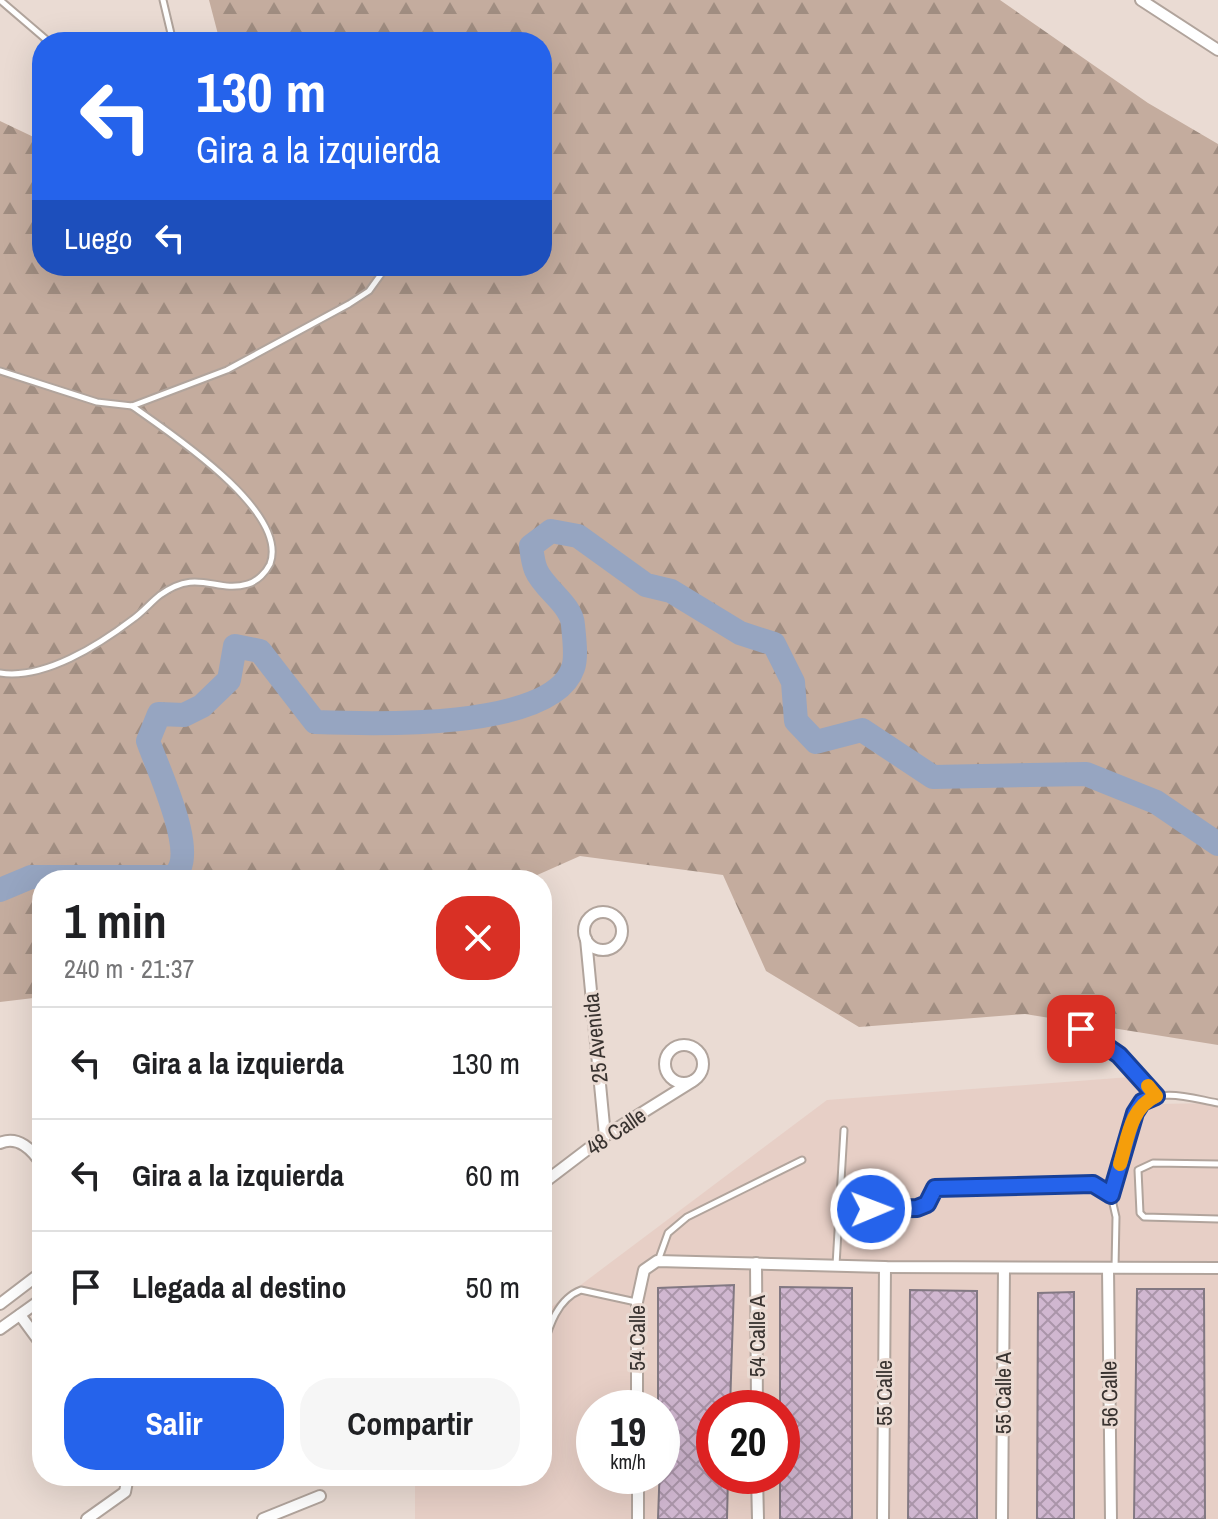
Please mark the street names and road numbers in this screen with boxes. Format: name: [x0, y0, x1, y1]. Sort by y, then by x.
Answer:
street label: 25 Avenida: [575, 992, 615, 1084]
street label: 48 Calle: [580, 1100, 652, 1162]
street label: 54 Calle A: [742, 1294, 772, 1377]
street label: 54 Calle: [622, 1305, 652, 1371]
street label: 55 Calle A: [988, 1351, 1018, 1434]
street label: 55 Calle: [869, 1360, 899, 1426]
street label: 56 Calle: [1093, 1361, 1125, 1427]

